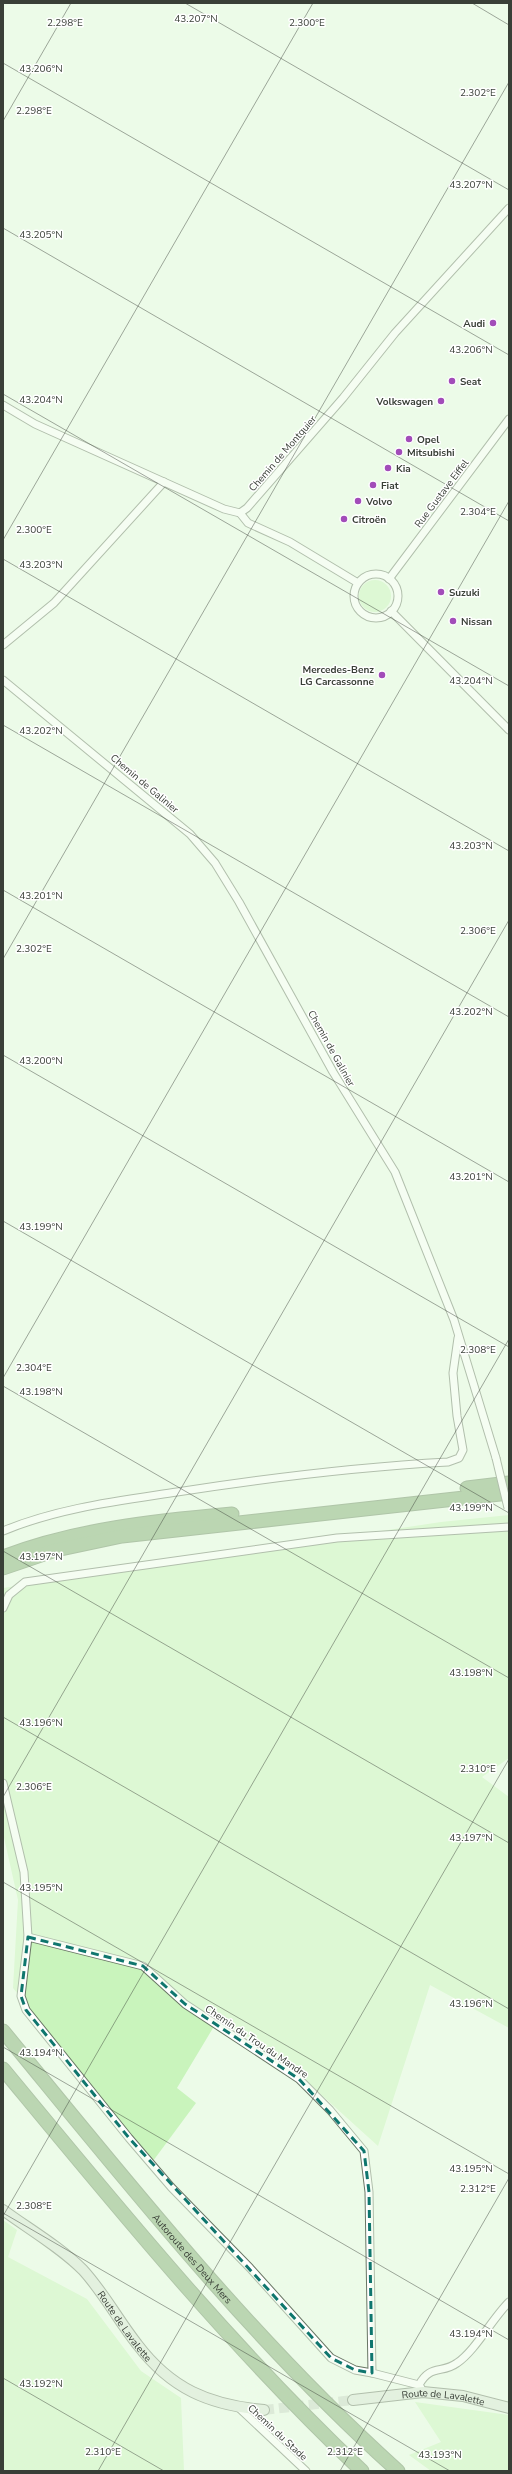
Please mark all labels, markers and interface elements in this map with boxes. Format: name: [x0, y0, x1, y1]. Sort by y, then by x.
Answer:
text: 43.207°N: [174, 12, 218, 26]
text: 2.298°E: [47, 16, 83, 30]
text: 2.300°E: [289, 16, 325, 30]
text: 43.206°N: [19, 62, 63, 76]
text: 2.302°E: [460, 86, 496, 100]
text: 2.298°E: [16, 104, 52, 118]
text: 43.207°N: [449, 178, 493, 192]
text: 43.205°N: [19, 228, 63, 242]
place label: Audi: [463, 317, 485, 331]
marker: Audi: [488, 318, 498, 328]
text: 43.206°N: [449, 343, 493, 357]
place label: Seat: [460, 375, 481, 389]
marker: Seat: [447, 376, 457, 386]
text: 43.204°N: [19, 393, 63, 407]
place label: Volkswagen: [375, 395, 433, 409]
marker: Volkswagen: [436, 396, 446, 406]
street label: Chemin de Montquier: [246, 412, 320, 495]
place label: Opel: [417, 433, 440, 447]
marker: Opel: [404, 434, 414, 444]
place label: Mitsubishi: [407, 446, 455, 460]
marker: Mitsubishi: [394, 447, 404, 457]
street label: Rue Gustave Eiffel: [411, 456, 472, 531]
place label: Kia: [396, 462, 411, 476]
marker: Kia: [383, 463, 393, 473]
place label: Fiat: [381, 479, 399, 493]
marker: Fiat: [368, 480, 378, 490]
place label: Volvo: [365, 495, 392, 509]
marker: Volvo: [353, 496, 363, 506]
text: 2.304°E: [460, 505, 496, 519]
place label: Citroën: [352, 513, 386, 527]
marker: Citroën: [339, 514, 349, 524]
text: 2.300°E: [16, 523, 52, 537]
text: 43.203°N: [19, 558, 63, 572]
place label: Suzuki: [449, 586, 480, 600]
marker: Suzuki: [436, 587, 446, 597]
place label: Nissan: [461, 615, 492, 629]
marker: Nissan: [448, 616, 458, 626]
place label: Mercedes-Benz LG Carcassonne: [300, 663, 375, 689]
marker: Mercedes-Benz LG Carcassonne: [377, 670, 387, 680]
text: 43.204°N: [449, 674, 493, 688]
text: 43.202°N: [19, 724, 63, 738]
street label: Chemin de Galinier: [107, 751, 182, 817]
text: 43.203°N: [449, 839, 493, 853]
text: 43.201°N: [19, 889, 63, 903]
text: 2.306°E: [460, 924, 496, 938]
text: 2.302°E: [16, 942, 52, 956]
text: 43.202°N: [449, 1005, 493, 1019]
street label: Chemin de Galinier: [304, 1008, 358, 1090]
text: 43.200°N: [19, 1054, 63, 1068]
text: 43.201°N: [449, 1170, 493, 1184]
text: 43.199°N: [19, 1220, 63, 1234]
text: 2.308°E: [460, 1343, 496, 1357]
text: 2.304°E: [16, 1361, 52, 1375]
text: 43.198°N: [19, 1385, 63, 1399]
text: 43.199°N: [449, 1501, 493, 1515]
text: 43.197°N: [19, 1550, 63, 1564]
text: 43.198°N: [449, 1666, 493, 1680]
text: 43.196°N: [19, 1716, 63, 1730]
text: 2.310°E: [460, 1762, 496, 1776]
text: 2.306°E: [16, 1780, 52, 1794]
text: 43.197°N: [449, 1831, 493, 1845]
text: 43.195°N: [19, 1881, 63, 1895]
text: 43.196°N: [449, 1997, 493, 2011]
street label: Chemin du Trou du Mandre: [202, 2002, 311, 2082]
text: 43.194°N: [19, 2046, 63, 2060]
text: 43.195°N: [449, 2162, 493, 2176]
text: 2.312°E: [460, 2182, 496, 2196]
text: 2.308°E: [16, 2199, 52, 2213]
street label: Autoroute des Deux Mers: [149, 2211, 235, 2307]
street label: Route de Lavalette: [94, 2288, 155, 2365]
text: 43.194°N: [449, 2327, 493, 2341]
text: 43.192°N: [19, 2377, 63, 2391]
street label: Route de Lavalette: [401, 2386, 486, 2409]
street label: Chemin du Stade: [244, 2401, 310, 2464]
text: 2.310°E: [85, 2445, 121, 2459]
text: 2.312°E: [327, 2445, 363, 2459]
text: 43.193°N: [418, 2448, 462, 2462]

